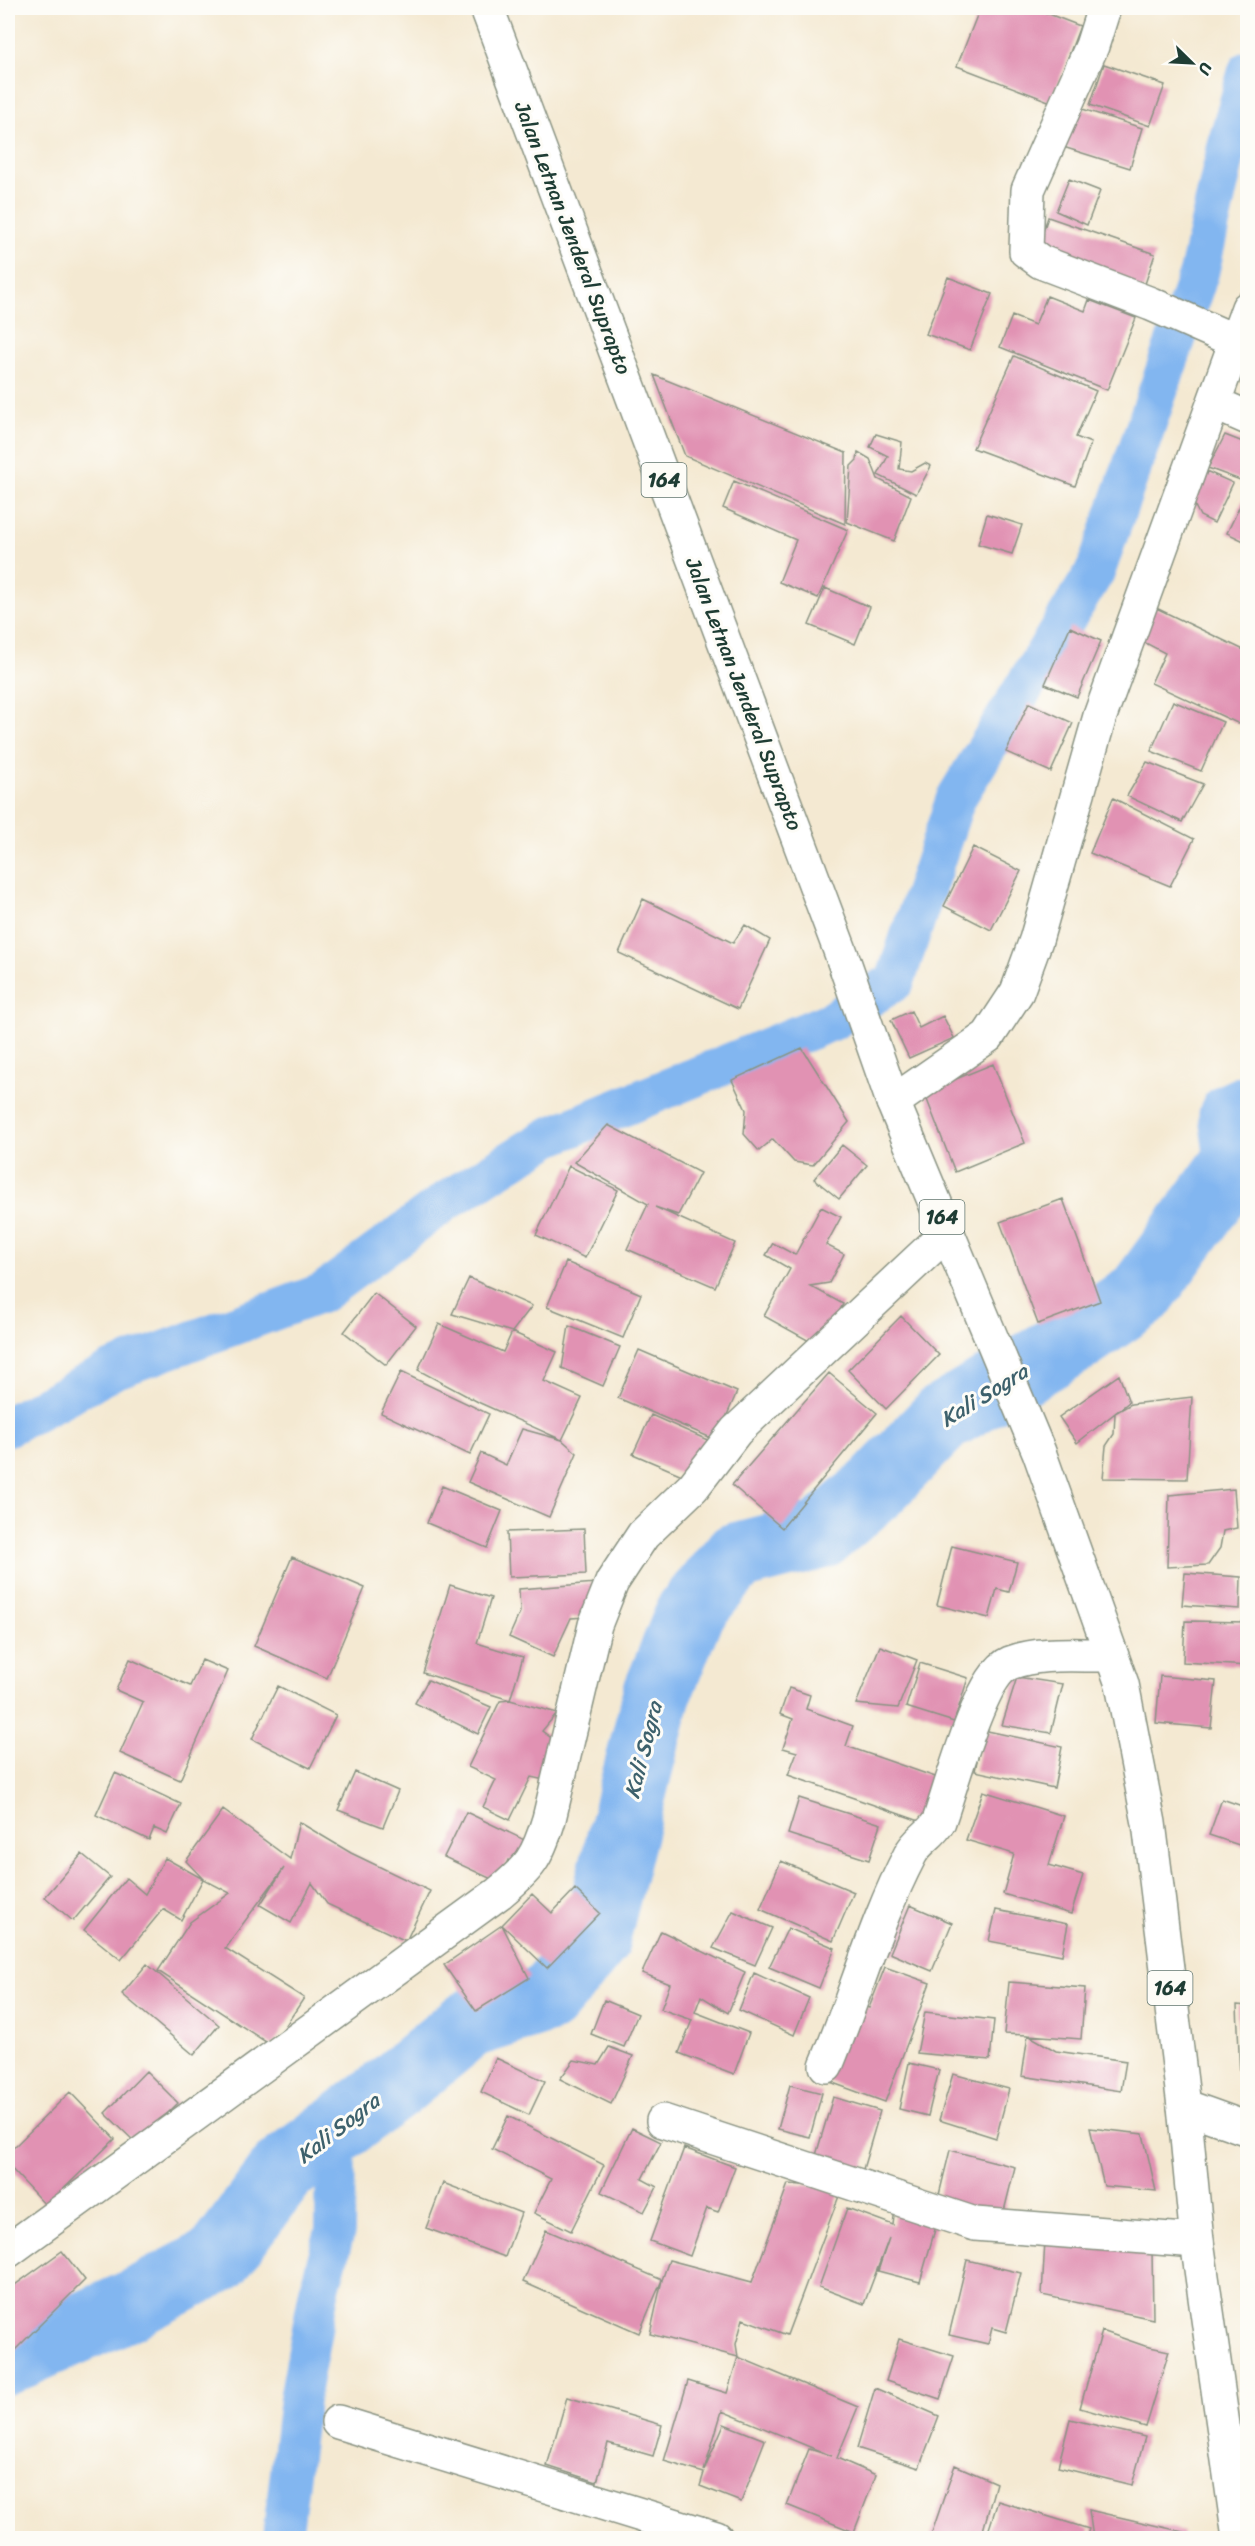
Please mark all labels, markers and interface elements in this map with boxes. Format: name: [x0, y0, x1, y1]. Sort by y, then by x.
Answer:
north arrow: [1162, 33, 1222, 93]
text: U: [1189, 58, 1221, 81]
street label: Jalan Letnan Jenderal Suprapto: [503, 95, 643, 381]
road number: 164: [642, 463, 686, 497]
street label: Jalan Letnan Jenderal Suprapto: [674, 551, 814, 837]
road number: 164: [920, 1200, 964, 1234]
water label: Kali Sogra: [932, 1351, 1038, 1438]
water label: Kali Sogra: [612, 1696, 674, 1802]
road number: 164: [1148, 1971, 1192, 2005]
water label: Kali Sogra: [287, 2081, 390, 2174]

